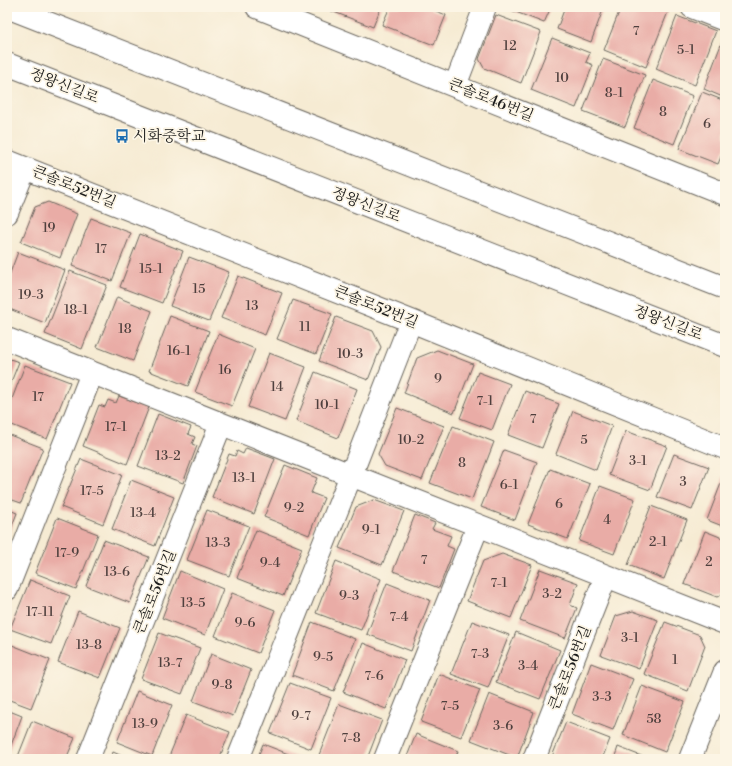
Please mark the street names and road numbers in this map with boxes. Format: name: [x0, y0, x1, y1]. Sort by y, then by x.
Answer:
street label: 정왕신길로: [27, 64, 102, 108]
street label: 큰솔로46번길: [446, 74, 536, 126]
street label: 큰솔로52번길: [29, 161, 119, 213]
street label: 정왕신길로: [329, 183, 404, 227]
street label: 큰솔로52번길: [331, 281, 421, 333]
street label: 정왕신길로: [631, 301, 706, 345]
street label: 큰솔로56번길: [129, 547, 181, 637]
street label: 큰솔로56번길: [544, 623, 596, 713]

